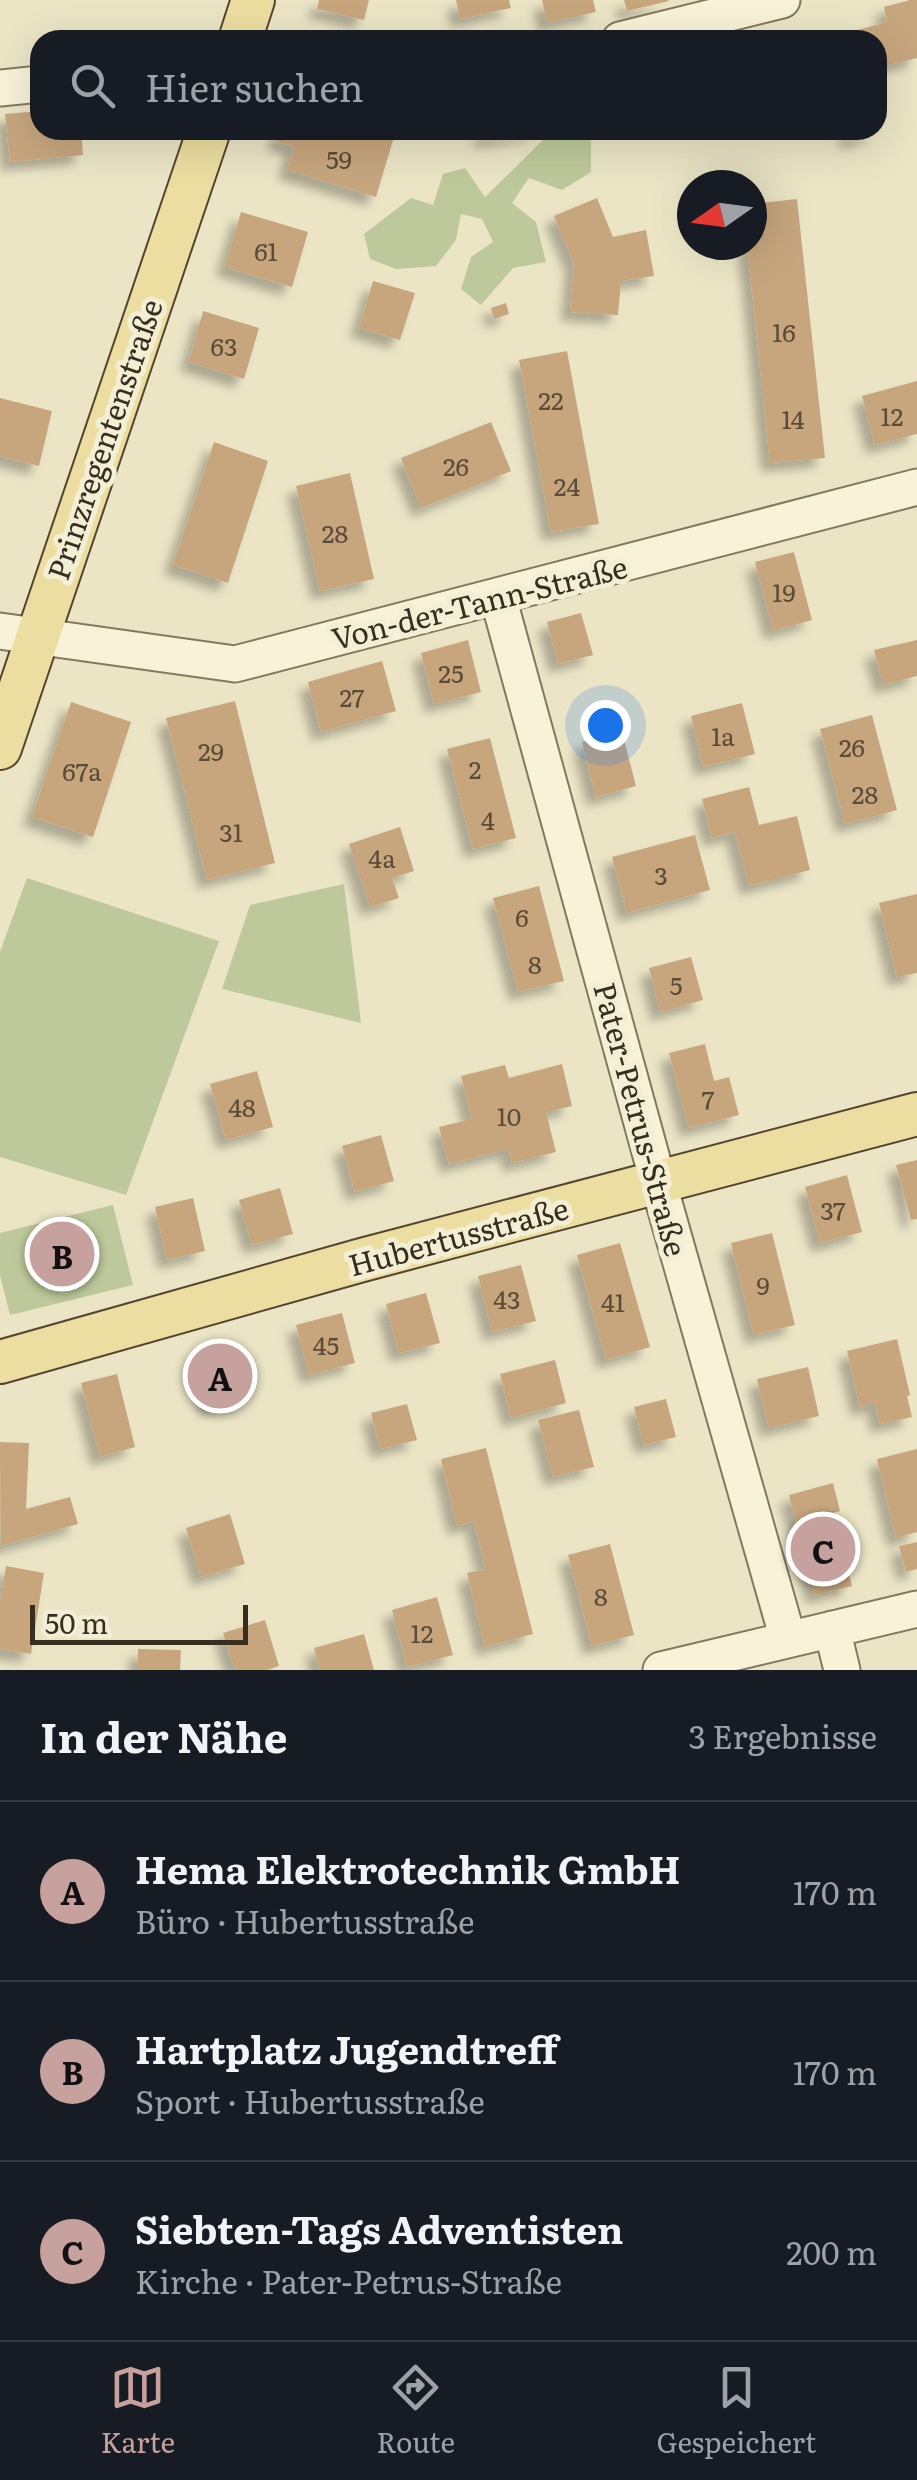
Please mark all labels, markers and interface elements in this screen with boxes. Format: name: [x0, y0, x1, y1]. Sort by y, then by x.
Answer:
search box: [30, 30, 887, 140]
text: Hier suchen: [145, 57, 364, 114]
icon: search: [65, 58, 120, 113]
house number: 59: [326, 140, 352, 177]
north arrow: [677, 170, 767, 260]
house number: 61: [254, 232, 278, 269]
street label: Prinzregentenstraße: [34, 293, 172, 585]
house number: 16: [772, 313, 796, 350]
house number: 63: [211, 327, 237, 364]
house number: 22: [538, 381, 564, 418]
house number: 12: [881, 397, 903, 434]
house number: 14: [782, 400, 805, 437]
house number: 26: [443, 447, 469, 484]
house number: 24: [554, 467, 580, 504]
house number: 28: [322, 514, 348, 551]
street label: Von-der-Tann-Straße: [326, 543, 632, 659]
house number: 19: [772, 573, 796, 610]
house number: 25: [438, 654, 464, 691]
house number: 27: [339, 678, 365, 715]
your location: [580, 700, 631, 751]
house number: 1a: [711, 717, 735, 754]
house number: 26: [839, 728, 865, 765]
house number: 29: [198, 732, 224, 769]
house number: 2: [469, 750, 481, 787]
house number: 67a: [62, 752, 102, 789]
house number: 28: [852, 775, 878, 812]
house number: 4: [481, 801, 495, 838]
house number: 31: [219, 813, 243, 850]
house number: 4a: [368, 839, 396, 876]
house number: 3: [654, 856, 668, 893]
house number: 6: [515, 898, 529, 935]
house number: 8: [528, 945, 542, 982]
house number: 5: [670, 966, 682, 1003]
street label: Pater-Petrus-Straße: [584, 977, 700, 1261]
house number: 7: [702, 1080, 715, 1117]
house number: 48: [228, 1088, 256, 1125]
house number: 10: [497, 1097, 521, 1134]
street label: Hubertusstraße: [343, 1184, 573, 1286]
house number: 37: [820, 1191, 846, 1228]
pin: B: [30, 1216, 94, 1292]
house number: 9: [756, 1266, 770, 1303]
house number: 43: [493, 1280, 521, 1317]
house number: 41: [601, 1283, 625, 1320]
house number: 45: [313, 1326, 339, 1363]
pin: A: [188, 1338, 252, 1414]
pin: C: [790, 1512, 856, 1586]
house number: 8: [594, 1577, 608, 1614]
scale bar: [30, 1600, 248, 1644]
text: 50 m: [45, 1601, 108, 1643]
house number: 12: [411, 1614, 433, 1651]
text: In der Nähe: [40, 1704, 288, 1766]
text: 3 Ergebnisse: [688, 1711, 877, 1759]
text: Hema Elektrotechnik GmbH: [135, 1839, 681, 1896]
text: A: [60, 1867, 85, 1915]
text: 170 m: [793, 1867, 877, 1915]
text: Büro · Hubertusstraße: [135, 1896, 475, 1944]
text: Hartplatz Jugendtreff: [135, 2019, 558, 2076]
text: B: [61, 2047, 84, 2095]
text: 170 m: [793, 2047, 877, 2095]
text: Sport · Hubertusstraße: [135, 2076, 485, 2124]
text: Siebten-Tags Adventisten: [135, 2199, 623, 2256]
text: C: [61, 2227, 84, 2275]
text: 200 m: [786, 2227, 877, 2275]
text: Kirche · Pater-Petrus-Straße: [135, 2256, 562, 2304]
tab: Karte: [101, 2360, 175, 2462]
tab: Route: [377, 2360, 455, 2462]
tab: Gespeichert: [656, 2360, 816, 2462]

